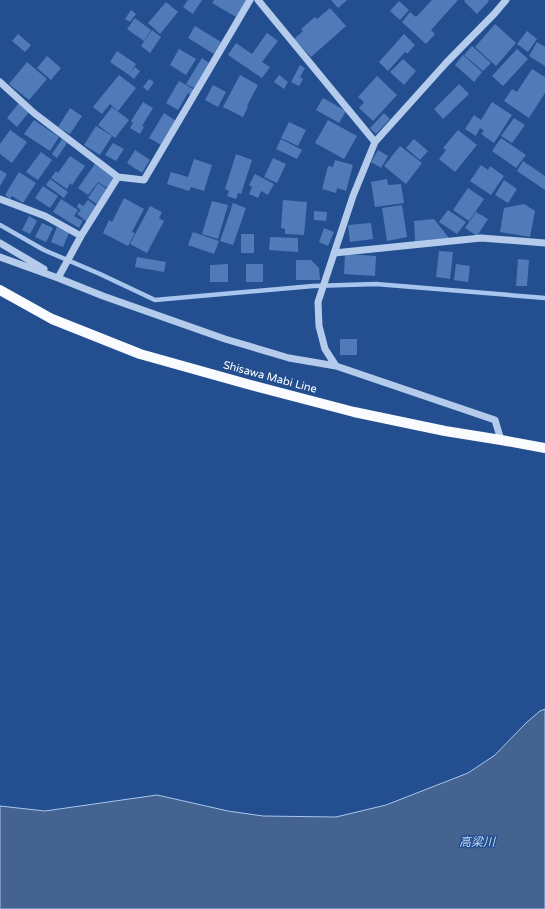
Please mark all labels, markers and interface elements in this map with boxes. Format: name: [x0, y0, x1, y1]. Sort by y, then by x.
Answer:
street label: Shisawa Mabi Line: [222, 358, 318, 396]
water label: 高梁川: [459, 835, 497, 849]

